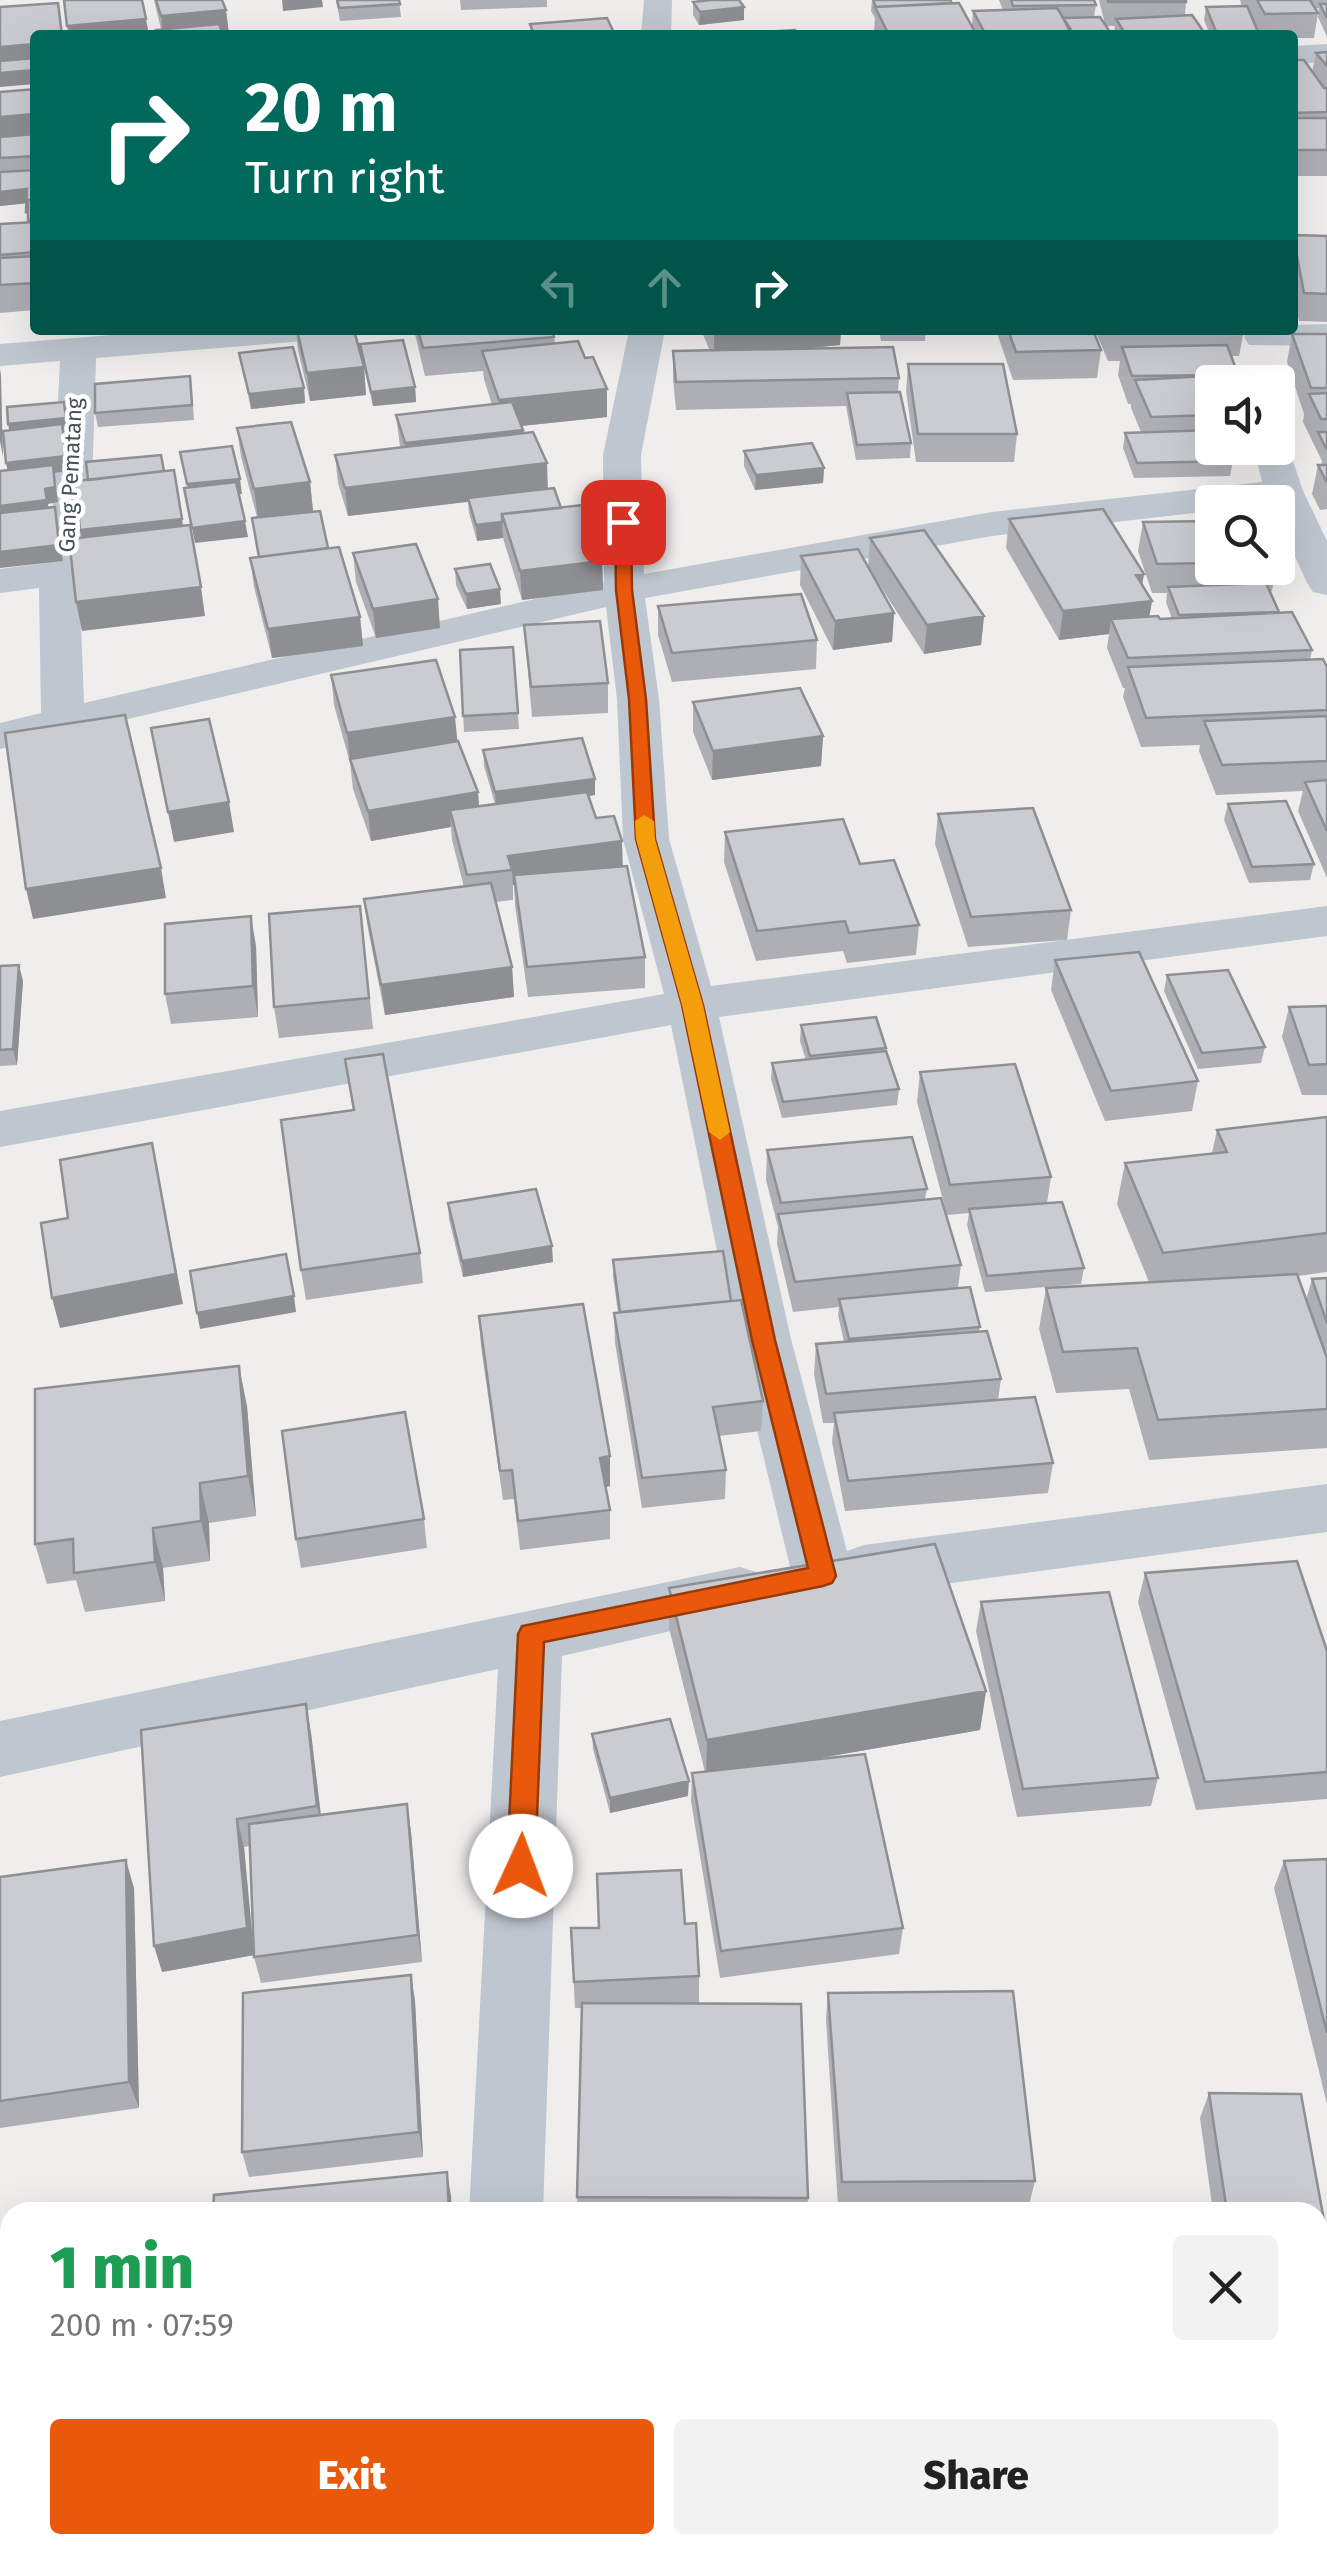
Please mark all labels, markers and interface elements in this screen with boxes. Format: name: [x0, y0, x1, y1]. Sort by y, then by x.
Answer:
text: 20 m: [245, 66, 398, 150]
icon: right: [80, 70, 210, 200]
text: Turn right: [245, 151, 444, 205]
icon: left: [532, 260, 587, 315]
icon: ahead: [637, 260, 692, 315]
icon: right: [742, 260, 797, 315]
map controls: [1195, 365, 1295, 585]
button: sound: [1195, 365, 1295, 465]
street label: Gang Pematang: [53, 396, 88, 553]
pin: [581, 480, 666, 565]
button: search: [1195, 485, 1295, 585]
icon: arrive: [596, 495, 651, 550]
position arrow: [469, 1814, 573, 1918]
text: 1 min: [50, 2232, 194, 2304]
button: close: [1173, 2235, 1278, 2340]
text: 200 m · 07:59: [50, 2306, 234, 2344]
button: Exit: [50, 2419, 654, 2534]
button: Share: [674, 2419, 1278, 2534]

